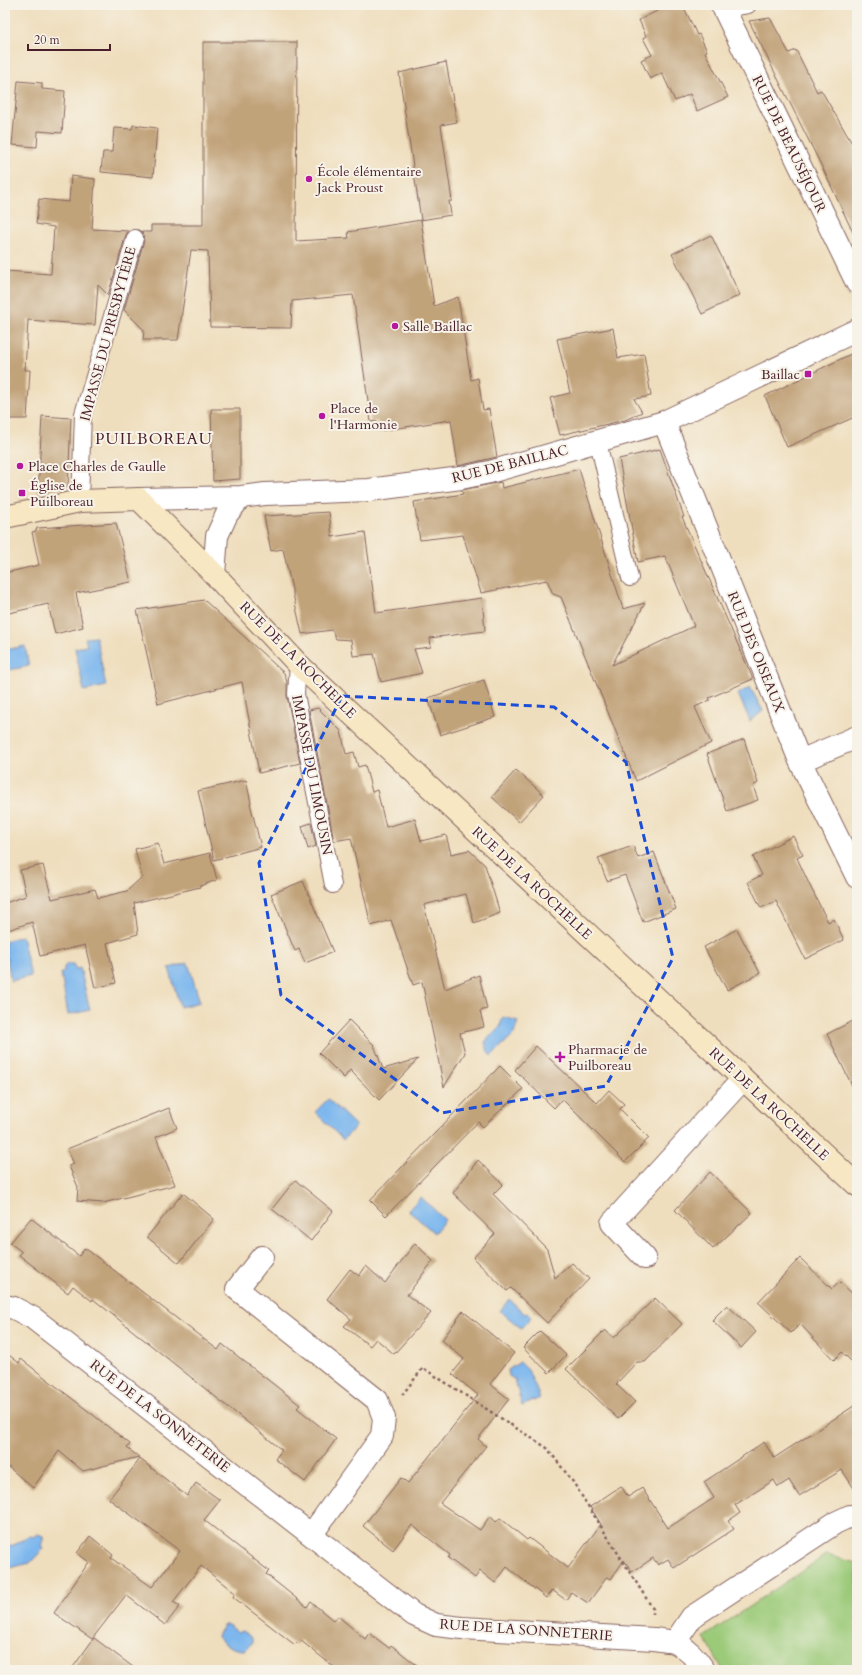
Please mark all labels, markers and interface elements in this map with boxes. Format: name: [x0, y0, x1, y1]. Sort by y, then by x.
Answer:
scale bar: [28, 26, 110, 52]
text: 20 m: [34, 32, 61, 48]
street label: RUE DE BEAUSÉJOUR: [747, 72, 831, 216]
place label: École élémentaire Jack Proust: [315, 162, 422, 197]
marker: École élémentaire Jack Proust: [304, 174, 314, 184]
street label: IMPASSE DU PRESBYTÈRE: [76, 244, 141, 423]
place label: Salle Baillac: [403, 317, 472, 336]
marker: Salle Baillac: [390, 321, 400, 331]
place label: Baillac: [761, 365, 800, 384]
marker: Baillac: [803, 369, 813, 379]
place label: Place de l'Harmonie: [330, 399, 397, 434]
marker: Place de l'Harmonie: [317, 411, 327, 421]
district label: PUILBOREAU: [95, 428, 213, 450]
street label: RUE DE BAILLAC: [450, 440, 570, 488]
place label: Place Charles de Gaulle: [28, 457, 166, 476]
marker: Place Charles de Gaulle: [15, 461, 25, 471]
place label: Église de Puilboreau: [30, 476, 94, 511]
marker: Église de Puilboreau: [17, 488, 27, 498]
street label: RUE DES OISEAUX: [723, 589, 789, 715]
street label: RUE DE LA ROCHELLE: [235, 597, 361, 723]
street label: IMPASSE DU LIMOUSIN: [287, 693, 337, 857]
street label: RUE DE LA ROCHELLE: [468, 822, 596, 944]
place label: Pharmacie de Puilboreau: [568, 1040, 647, 1075]
street label: RUE DE LA ROCHELLE: [705, 1043, 833, 1165]
marker: Pharmacie de Puilboreau: [555, 1052, 565, 1062]
street label: RUE DE LA SONNETERIE: [86, 1355, 234, 1477]
street label: RUE DE LA SONNETERIE: [439, 1614, 613, 1646]

